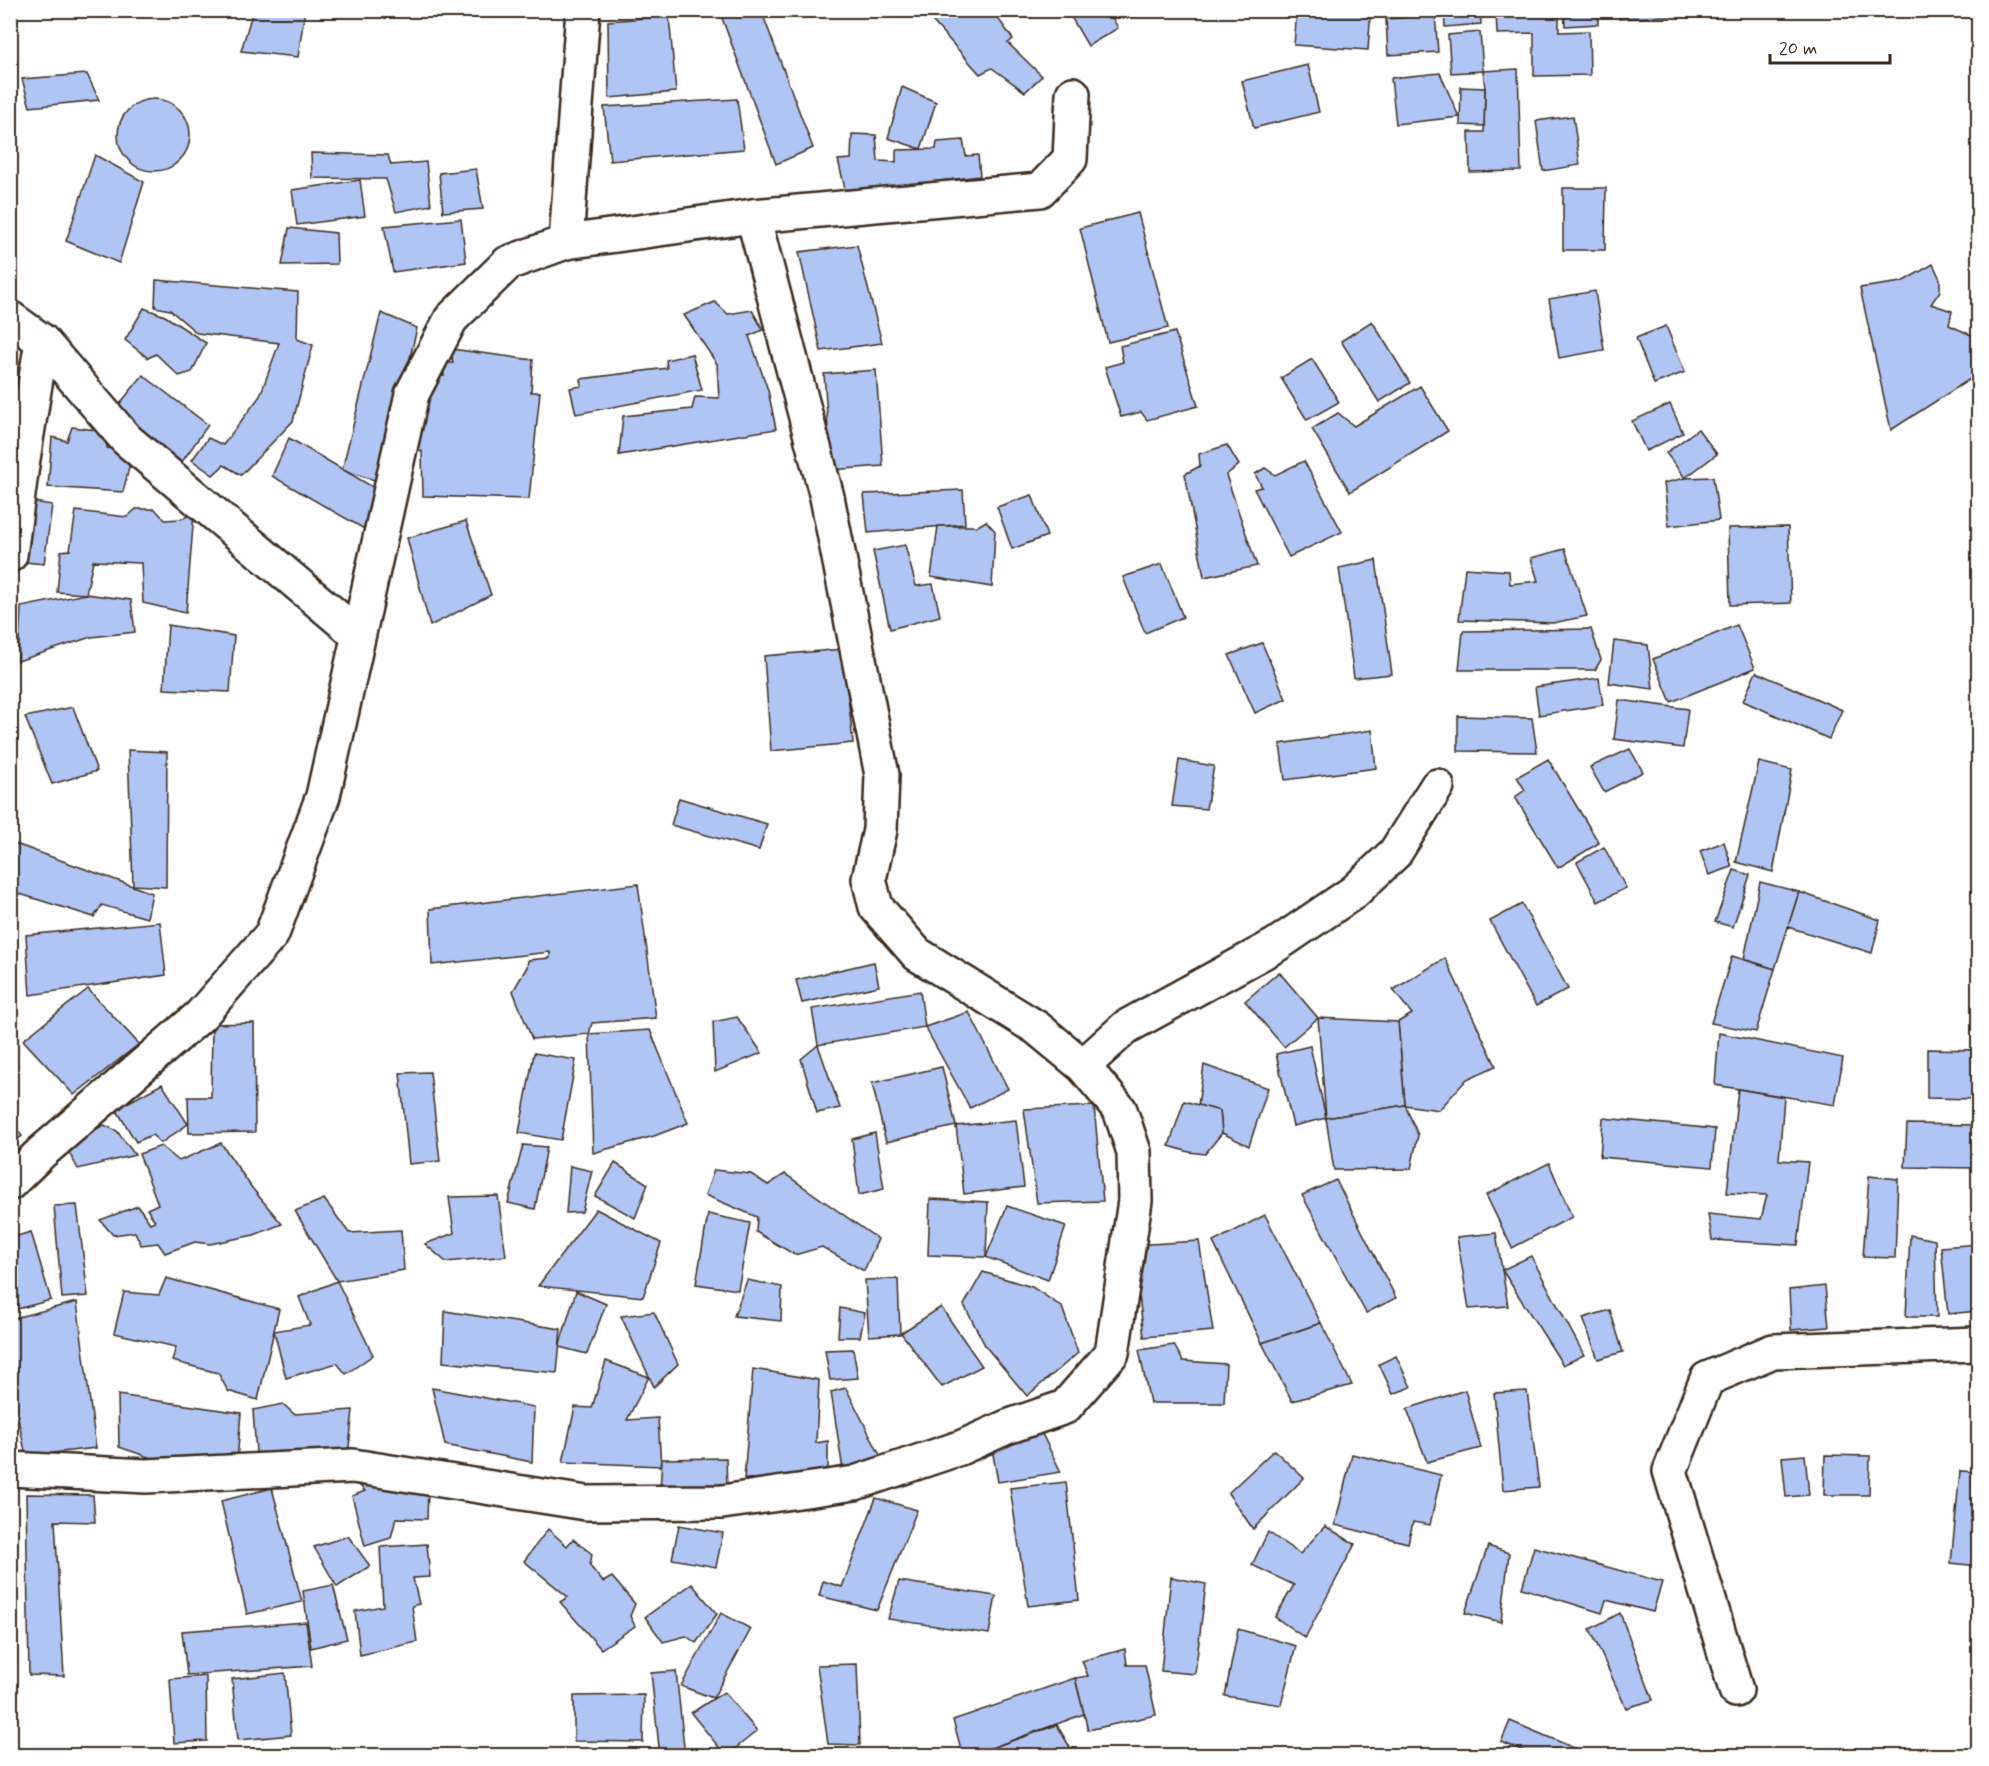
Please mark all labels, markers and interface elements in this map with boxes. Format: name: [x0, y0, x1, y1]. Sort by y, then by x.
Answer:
scale bar: [1770, 27, 1890, 65]
text: 20 m: [1779, 37, 1817, 61]

